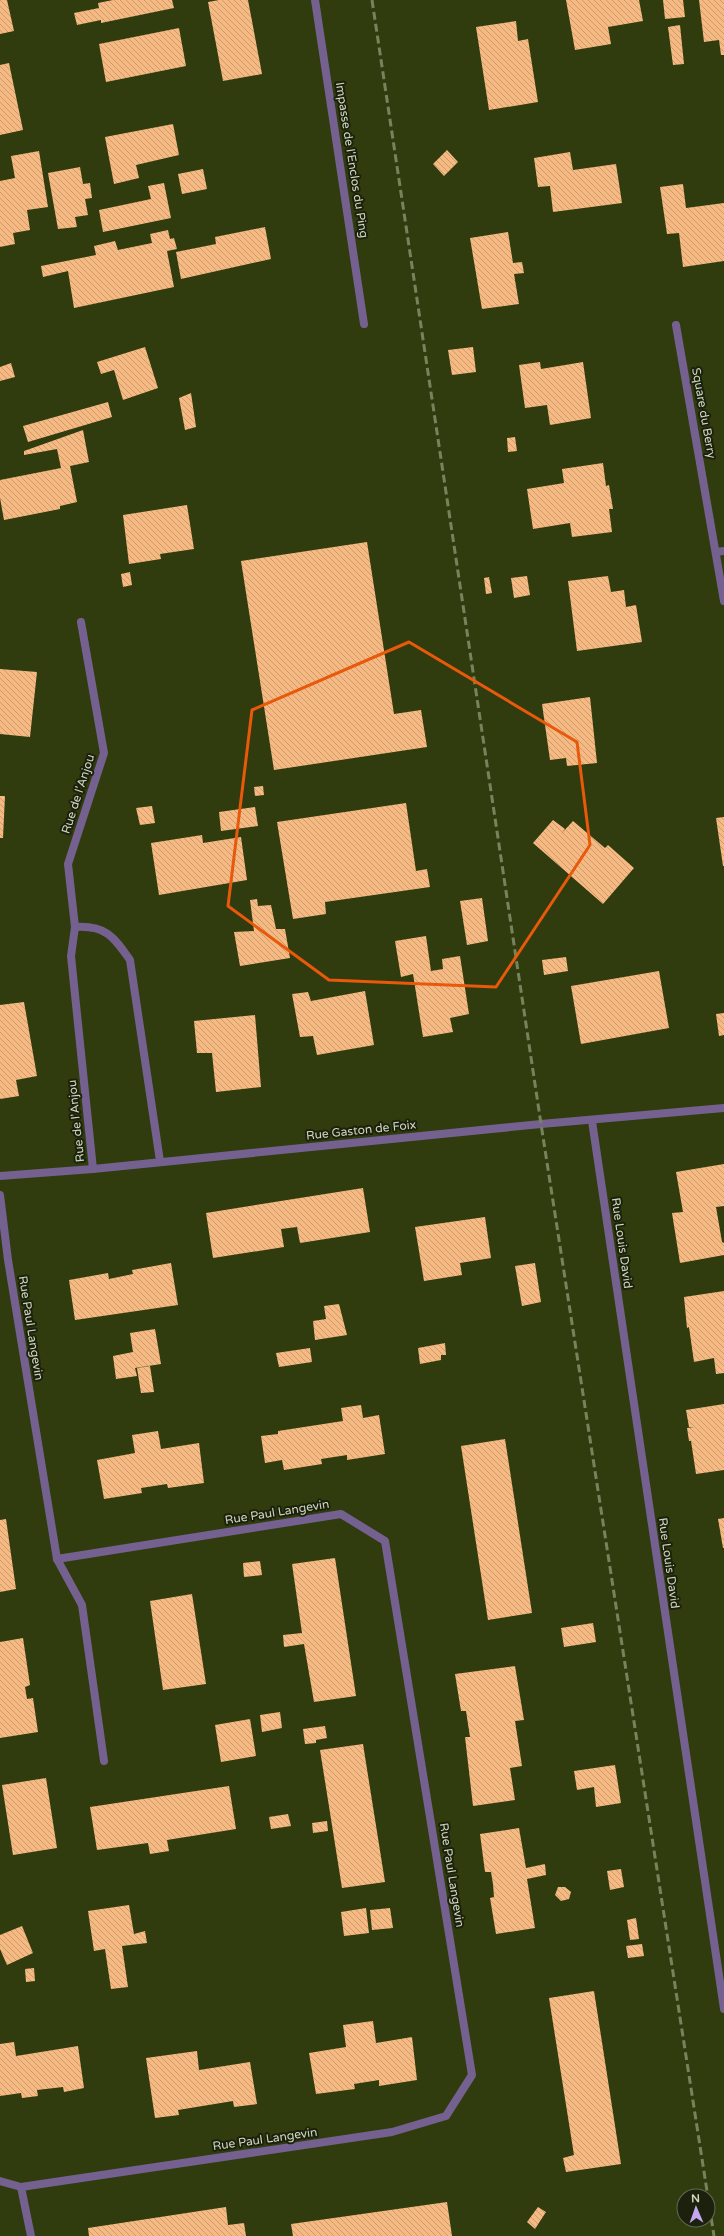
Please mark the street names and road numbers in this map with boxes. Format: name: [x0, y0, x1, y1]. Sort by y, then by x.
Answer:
street label: Impasse de l'Enclos du Ping: [333, 81, 371, 239]
street label: Square du Berry: [689, 366, 719, 460]
street label: Rue de l'Anjou: [59, 752, 97, 836]
street label: Rue de l'Anjou: [65, 1079, 87, 1163]
street label: Rue Gaston de Foix: [305, 1117, 417, 1143]
street label: Rue Louis David: [609, 1197, 635, 1289]
street label: Rue Paul Langevin: [16, 1275, 46, 1381]
street label: Rue Paul Langevin: [224, 1497, 330, 1527]
street label: Rue Louis David: [656, 1517, 682, 1609]
street label: Rue Paul Langevin: [437, 1822, 467, 1928]
street label: Rue Paul Langevin: [212, 2125, 318, 2153]

